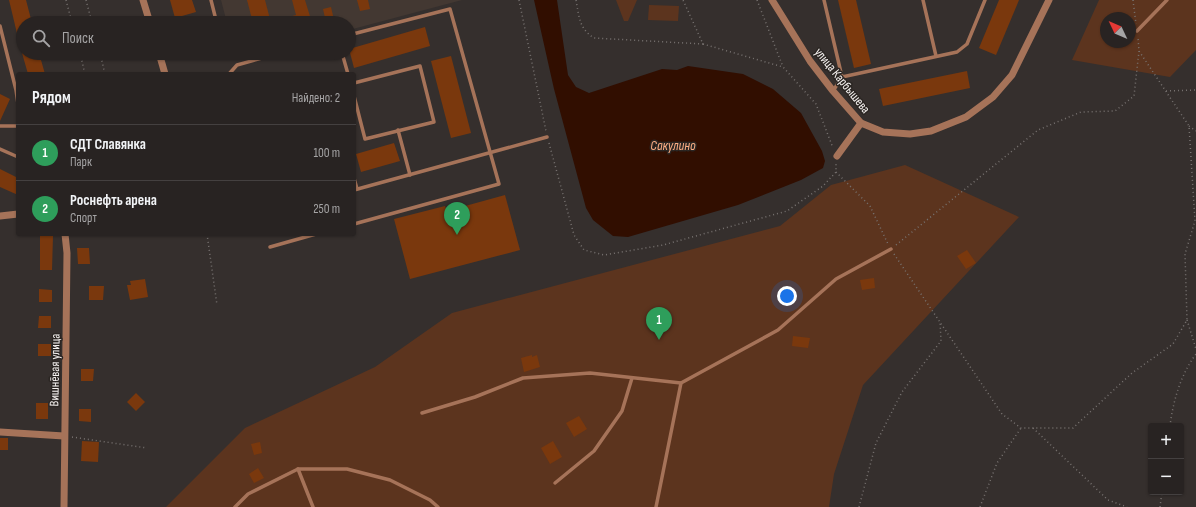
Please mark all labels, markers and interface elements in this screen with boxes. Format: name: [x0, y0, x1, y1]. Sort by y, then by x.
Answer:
north arrow: [1100, 12, 1136, 48]
search box: [16, 16, 356, 60]
icon: search: [30, 27, 52, 49]
text: Поиск: [62, 29, 94, 48]
street label: улица Карбышева: [811, 45, 874, 117]
text: Рядом: [32, 88, 71, 108]
text: Найдено: 2: [292, 90, 340, 106]
text: СДТ Славянка: [70, 135, 146, 154]
water label: Сакулино: [650, 137, 696, 154]
text: 1: [42, 145, 48, 161]
text: 100 m: [313, 145, 340, 161]
text: Парк: [70, 154, 92, 170]
text: Роснефть арена: [70, 191, 157, 210]
text: 2: [42, 201, 48, 217]
text: 250 m: [313, 201, 340, 217]
pin: 2: [444, 202, 470, 235]
text: Спорт: [70, 210, 97, 226]
your location: [777, 286, 797, 306]
pin: 1: [646, 307, 672, 340]
street label: Вишнёвая улица: [46, 334, 64, 406]
map controls: [1148, 423, 1184, 495]
button: +: [1148, 423, 1184, 459]
button: −: [1148, 459, 1184, 495]

